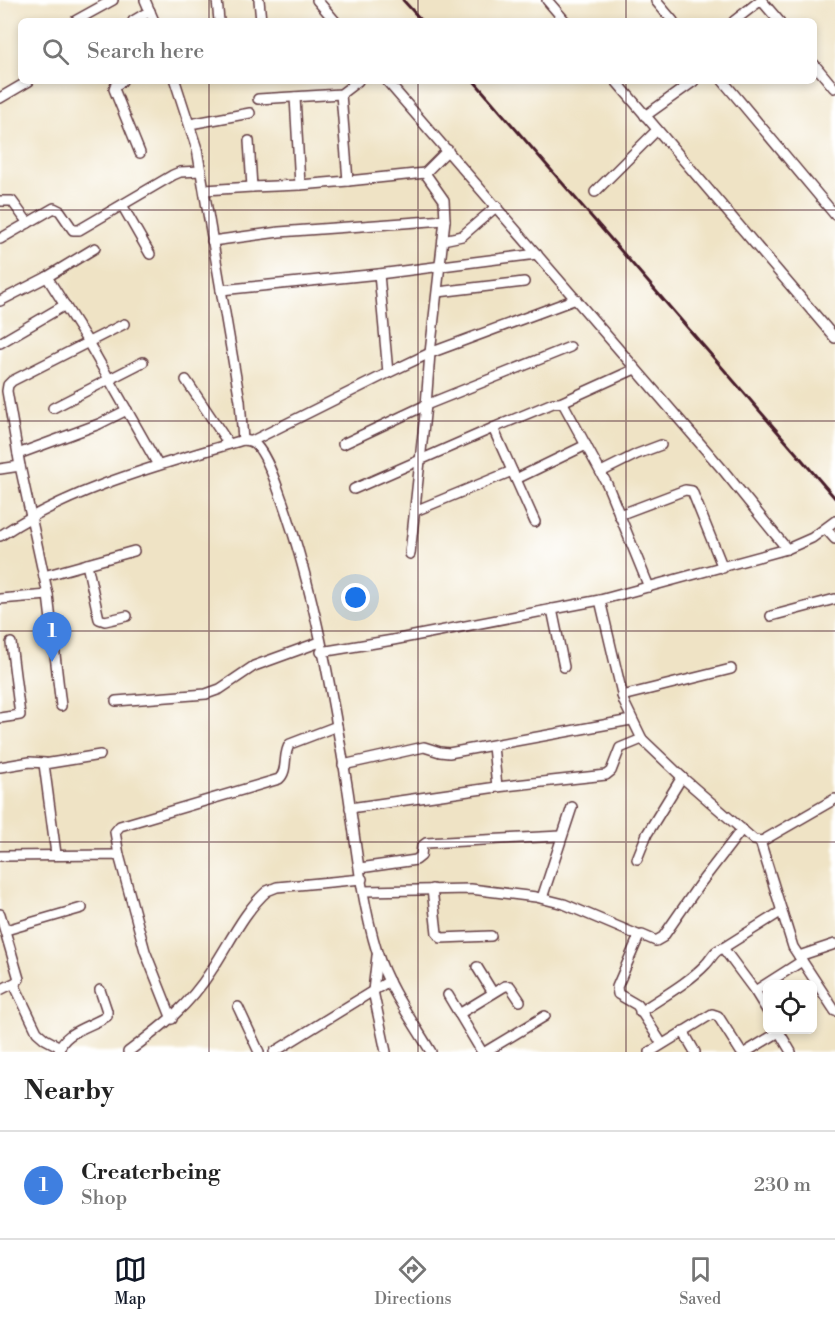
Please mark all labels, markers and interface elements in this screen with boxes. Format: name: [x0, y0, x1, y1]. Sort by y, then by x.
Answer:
search box: [18, 18, 817, 84]
icon: search: [39, 35, 72, 68]
text: Search here: [87, 38, 204, 65]
your location: [341, 583, 370, 612]
pin: 1: [32, 612, 72, 662]
map controls: [763, 980, 817, 1034]
button: locate: [763, 980, 817, 1034]
text: Nearby: [24, 1075, 114, 1107]
text: Createrbeing: [81, 1159, 220, 1186]
text: 1: [39, 1173, 48, 1198]
text: 230 m: [754, 1173, 811, 1198]
text: Shop: [81, 1186, 127, 1211]
tab: Map: [114, 1253, 147, 1309]
tab: Directions: [374, 1253, 452, 1309]
tab: Saved: [679, 1253, 721, 1309]

